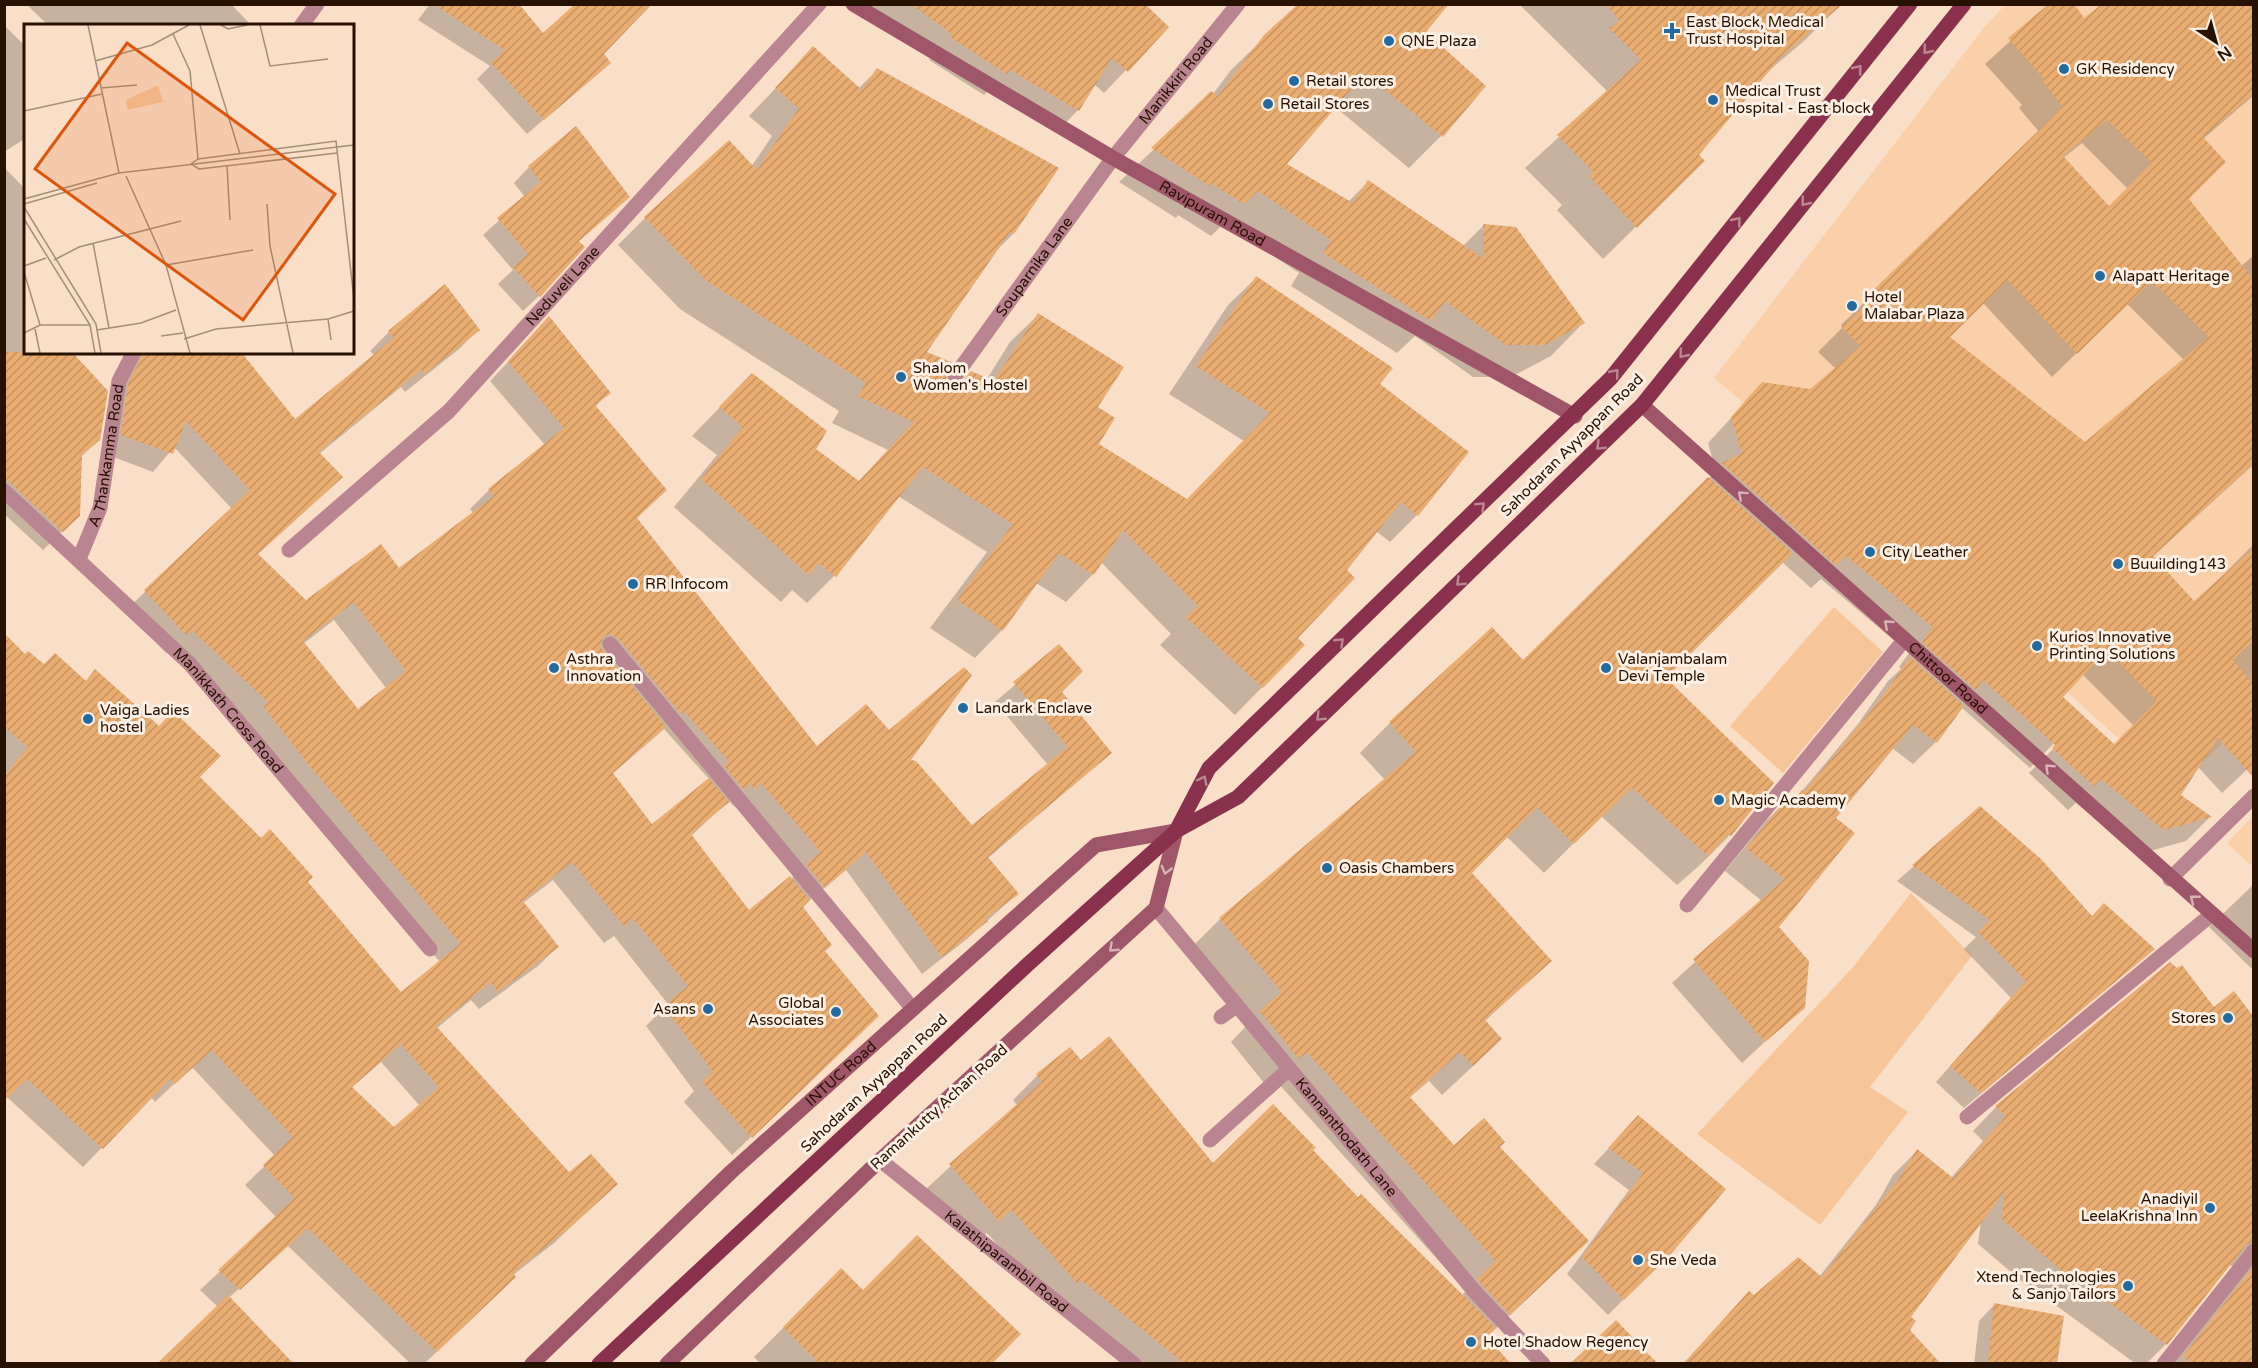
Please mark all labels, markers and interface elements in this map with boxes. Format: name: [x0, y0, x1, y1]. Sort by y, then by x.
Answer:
north arrow: [2186, 12, 2246, 72]
place label: East Block, Medical Trust Hospital: [1686, 13, 1824, 48]
marker: East Block, Medical Trust Hospital: [1663, 22, 1681, 40]
inset map: [24, 24, 354, 354]
place label: QNE Plaza: [1401, 32, 1477, 50]
street label: Manikkiri Road: [1135, 33, 1217, 128]
marker: QNE Plaza: [1382, 34, 1396, 48]
text: N: [2213, 41, 2235, 65]
one-way arrow: [1924, 43, 1935, 54]
place label: GK Residency: [2076, 60, 2175, 78]
marker: GK Residency: [2057, 62, 2071, 76]
one-way arrow: [1851, 65, 1862, 76]
place label: Retail stores: [1306, 72, 1394, 90]
marker: Retail stores: [1287, 74, 1301, 88]
place label: Medical Trust Hospital - East block: [1725, 82, 1871, 117]
marker: Medical Trust Hospital - East block: [1706, 93, 1720, 107]
place label: Retail Stores: [1280, 95, 1370, 113]
marker: Retail Stores: [1261, 97, 1275, 111]
street label: Ravipuram Road: [1156, 177, 1269, 250]
one-way arrow: [1801, 195, 1812, 206]
street label: Souparnika Lane: [992, 213, 1076, 320]
one-way arrow: [1729, 217, 1740, 228]
street label: Neduveli Lane: [522, 242, 603, 329]
place label: Alapatt Heritage: [2112, 267, 2230, 285]
marker: Alapatt Heritage: [2093, 269, 2107, 283]
place label: Hotel Malabar Plaza: [1864, 288, 1965, 323]
marker: Hotel Malabar Plaza: [1845, 299, 1859, 313]
one-way arrow: [1679, 347, 1690, 358]
place label: Shalom Women's Hostel: [913, 359, 1028, 394]
one-way arrow: [1607, 369, 1618, 380]
marker: Shalom Women's Hostel: [894, 370, 908, 384]
street label: Sahodaran Ayyappan Road: [1497, 370, 1647, 520]
street label: A Thankamma Road: [84, 383, 127, 530]
one-way arrow: [1596, 439, 1606, 450]
one-way arrow: [1738, 491, 1748, 502]
one-way arrow: [1473, 503, 1484, 514]
place label: City Leather: [1882, 543, 1969, 561]
marker: City Leather: [1863, 545, 1877, 559]
place label: Buuilding143: [2130, 555, 2226, 573]
marker: Buuilding143: [2111, 557, 2125, 571]
one-way arrow: [1456, 574, 1467, 585]
place label: RR Infocom: [645, 575, 729, 593]
marker: RR Infocom: [626, 577, 640, 591]
one-way arrow: [1884, 620, 1895, 631]
place label: Kurios Innovative Printing Solutions: [2049, 628, 2176, 663]
one-way arrow: [1333, 638, 1344, 649]
street label: Chittoor Road: [1905, 638, 1991, 718]
marker: Kurios Innovative Printing Solutions: [2030, 639, 2044, 653]
street label: Manikkath Cross Road: [169, 644, 287, 777]
place label: Asthra Innovation: [566, 650, 641, 685]
place label: Valanjambalam Devi Temple: [1618, 650, 1727, 685]
marker: Asthra Innovation: [547, 661, 561, 675]
marker: Valanjambalam Devi Temple: [1599, 661, 1613, 675]
place label: Landark Enclave: [975, 699, 1092, 717]
place label: Vaiga Ladies hostel: [100, 701, 190, 736]
marker: Landark Enclave: [956, 701, 970, 715]
one-way arrow: [1316, 710, 1327, 721]
marker: Vaiga Ladies hostel: [81, 712, 95, 726]
one-way arrow: [2045, 764, 2056, 775]
one-way arrow: [1196, 775, 1207, 786]
place label: Magic Academy: [1731, 791, 1846, 809]
marker: Magic Academy: [1712, 793, 1726, 807]
place label: Oasis Chambers: [1339, 859, 1454, 877]
marker: Oasis Chambers: [1320, 861, 1334, 875]
one-way arrow: [1161, 864, 1173, 874]
one-way arrow: [2190, 895, 2201, 906]
one-way arrow: [1110, 940, 1121, 951]
place label: Global Associates: [748, 994, 824, 1029]
place label: Asans: [653, 1000, 696, 1018]
marker: Asans: [701, 1002, 715, 1016]
marker: Global Associates: [829, 1005, 843, 1019]
place label: Stores: [2171, 1009, 2216, 1027]
street label: Sahodaran Ayyappan Road: [797, 1010, 951, 1156]
marker: Stores: [2221, 1011, 2235, 1025]
street label: INTUC Road: [802, 1037, 880, 1110]
street label: Ramankutty Achan Road: [867, 1041, 1011, 1173]
street label: Kannanthodath Lane: [1292, 1074, 1401, 1200]
place label: Anadiyil LeelaKrishna Inn: [2081, 1190, 2198, 1225]
marker: Anadiyil LeelaKrishna Inn: [2203, 1201, 2217, 1215]
street label: Kalathiparambil Road: [941, 1206, 1072, 1317]
place label: She Veda: [1650, 1251, 1717, 1269]
marker: She Veda: [1631, 1253, 1645, 1267]
place label: Xtend Technologies & Sanjo Tailors: [1976, 1268, 2116, 1303]
marker: Xtend Technologies & Sanjo Tailors: [2121, 1279, 2135, 1293]
place label: Hotel Shadow Regency: [1483, 1333, 1648, 1351]
marker: Hotel Shadow Regency: [1464, 1335, 1478, 1349]

